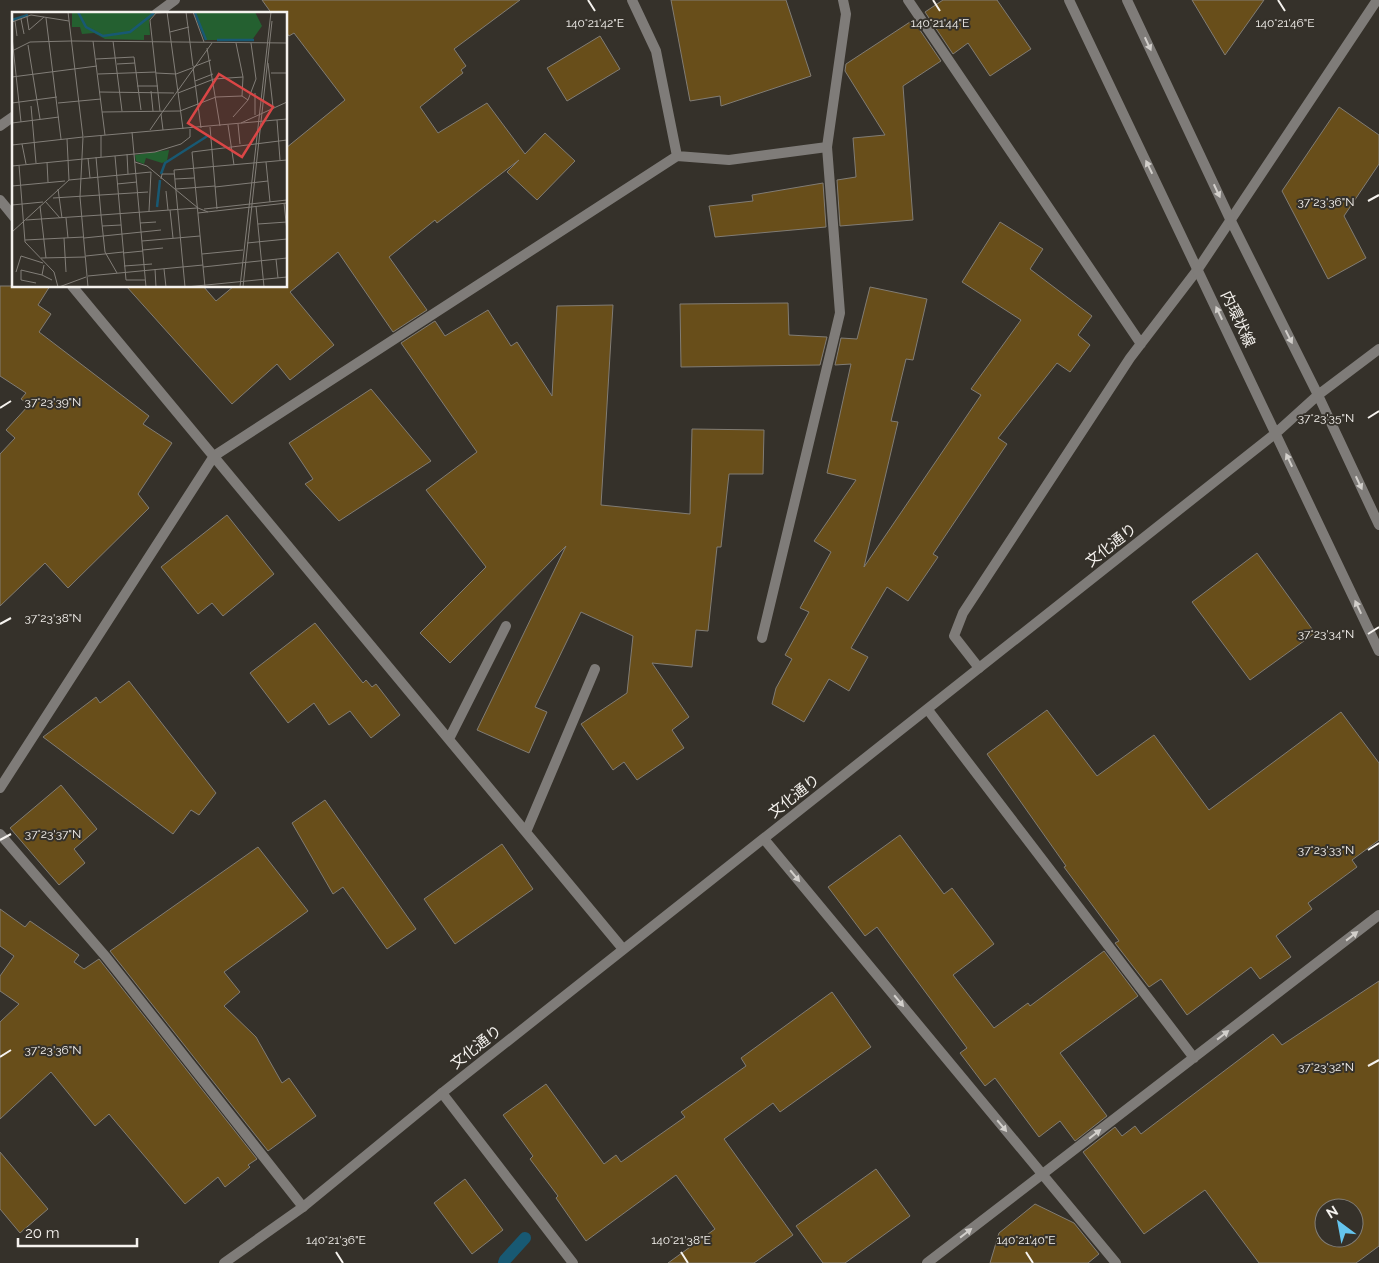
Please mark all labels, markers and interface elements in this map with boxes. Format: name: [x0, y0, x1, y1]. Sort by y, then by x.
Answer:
inset map: [12, 12, 288, 288]
text: 140°21'42"E: [566, 16, 624, 30]
text: 140°21'44"E: [911, 16, 969, 30]
text: 140°21'46"E: [1255, 16, 1315, 30]
one-way arrow: [1144, 37, 1152, 51]
one-way arrow: [1144, 159, 1153, 174]
one-way arrow: [1213, 184, 1221, 198]
text: 37°23'36"N: [1297, 195, 1355, 209]
street label: 内環状線: [1217, 288, 1259, 350]
one-way arrow: [1214, 306, 1222, 320]
one-way arrow: [1285, 330, 1293, 344]
text: 37°23'39"N: [25, 395, 81, 409]
text: 37°23'35"N: [1298, 411, 1354, 425]
one-way arrow: [1284, 453, 1292, 467]
one-way arrow: [1356, 476, 1364, 490]
street label: 文化通り: [1082, 519, 1140, 571]
one-way arrow: [1354, 600, 1362, 614]
text: 37°23'38"N: [24, 611, 82, 625]
text: 37°23'34"N: [1298, 627, 1354, 641]
street label: 文化通り: [765, 770, 823, 822]
text: 37°23'37"N: [25, 827, 81, 841]
text: 37°23'33"N: [1298, 843, 1354, 857]
one-way arrow: [789, 870, 801, 882]
one-way arrow: [1345, 930, 1358, 941]
one-way arrow: [893, 995, 904, 1008]
street label: 文化通り: [447, 1021, 505, 1073]
one-way arrow: [1216, 1030, 1229, 1041]
text: 37°23'36"N: [24, 1043, 82, 1057]
text: 37°23'32"N: [1298, 1060, 1354, 1074]
one-way arrow: [997, 1120, 1008, 1133]
one-way arrow: [1088, 1129, 1101, 1140]
north arrow: [1314, 1198, 1364, 1248]
text: N: [1323, 1202, 1341, 1222]
scale bar: [18, 1216, 136, 1248]
text: 20 m: [25, 1224, 60, 1242]
one-way arrow: [959, 1228, 972, 1239]
text: 140°21'36"E: [306, 1233, 366, 1247]
text: 140°21'38"E: [651, 1233, 711, 1247]
text: 140°21'40"E: [996, 1233, 1056, 1247]

